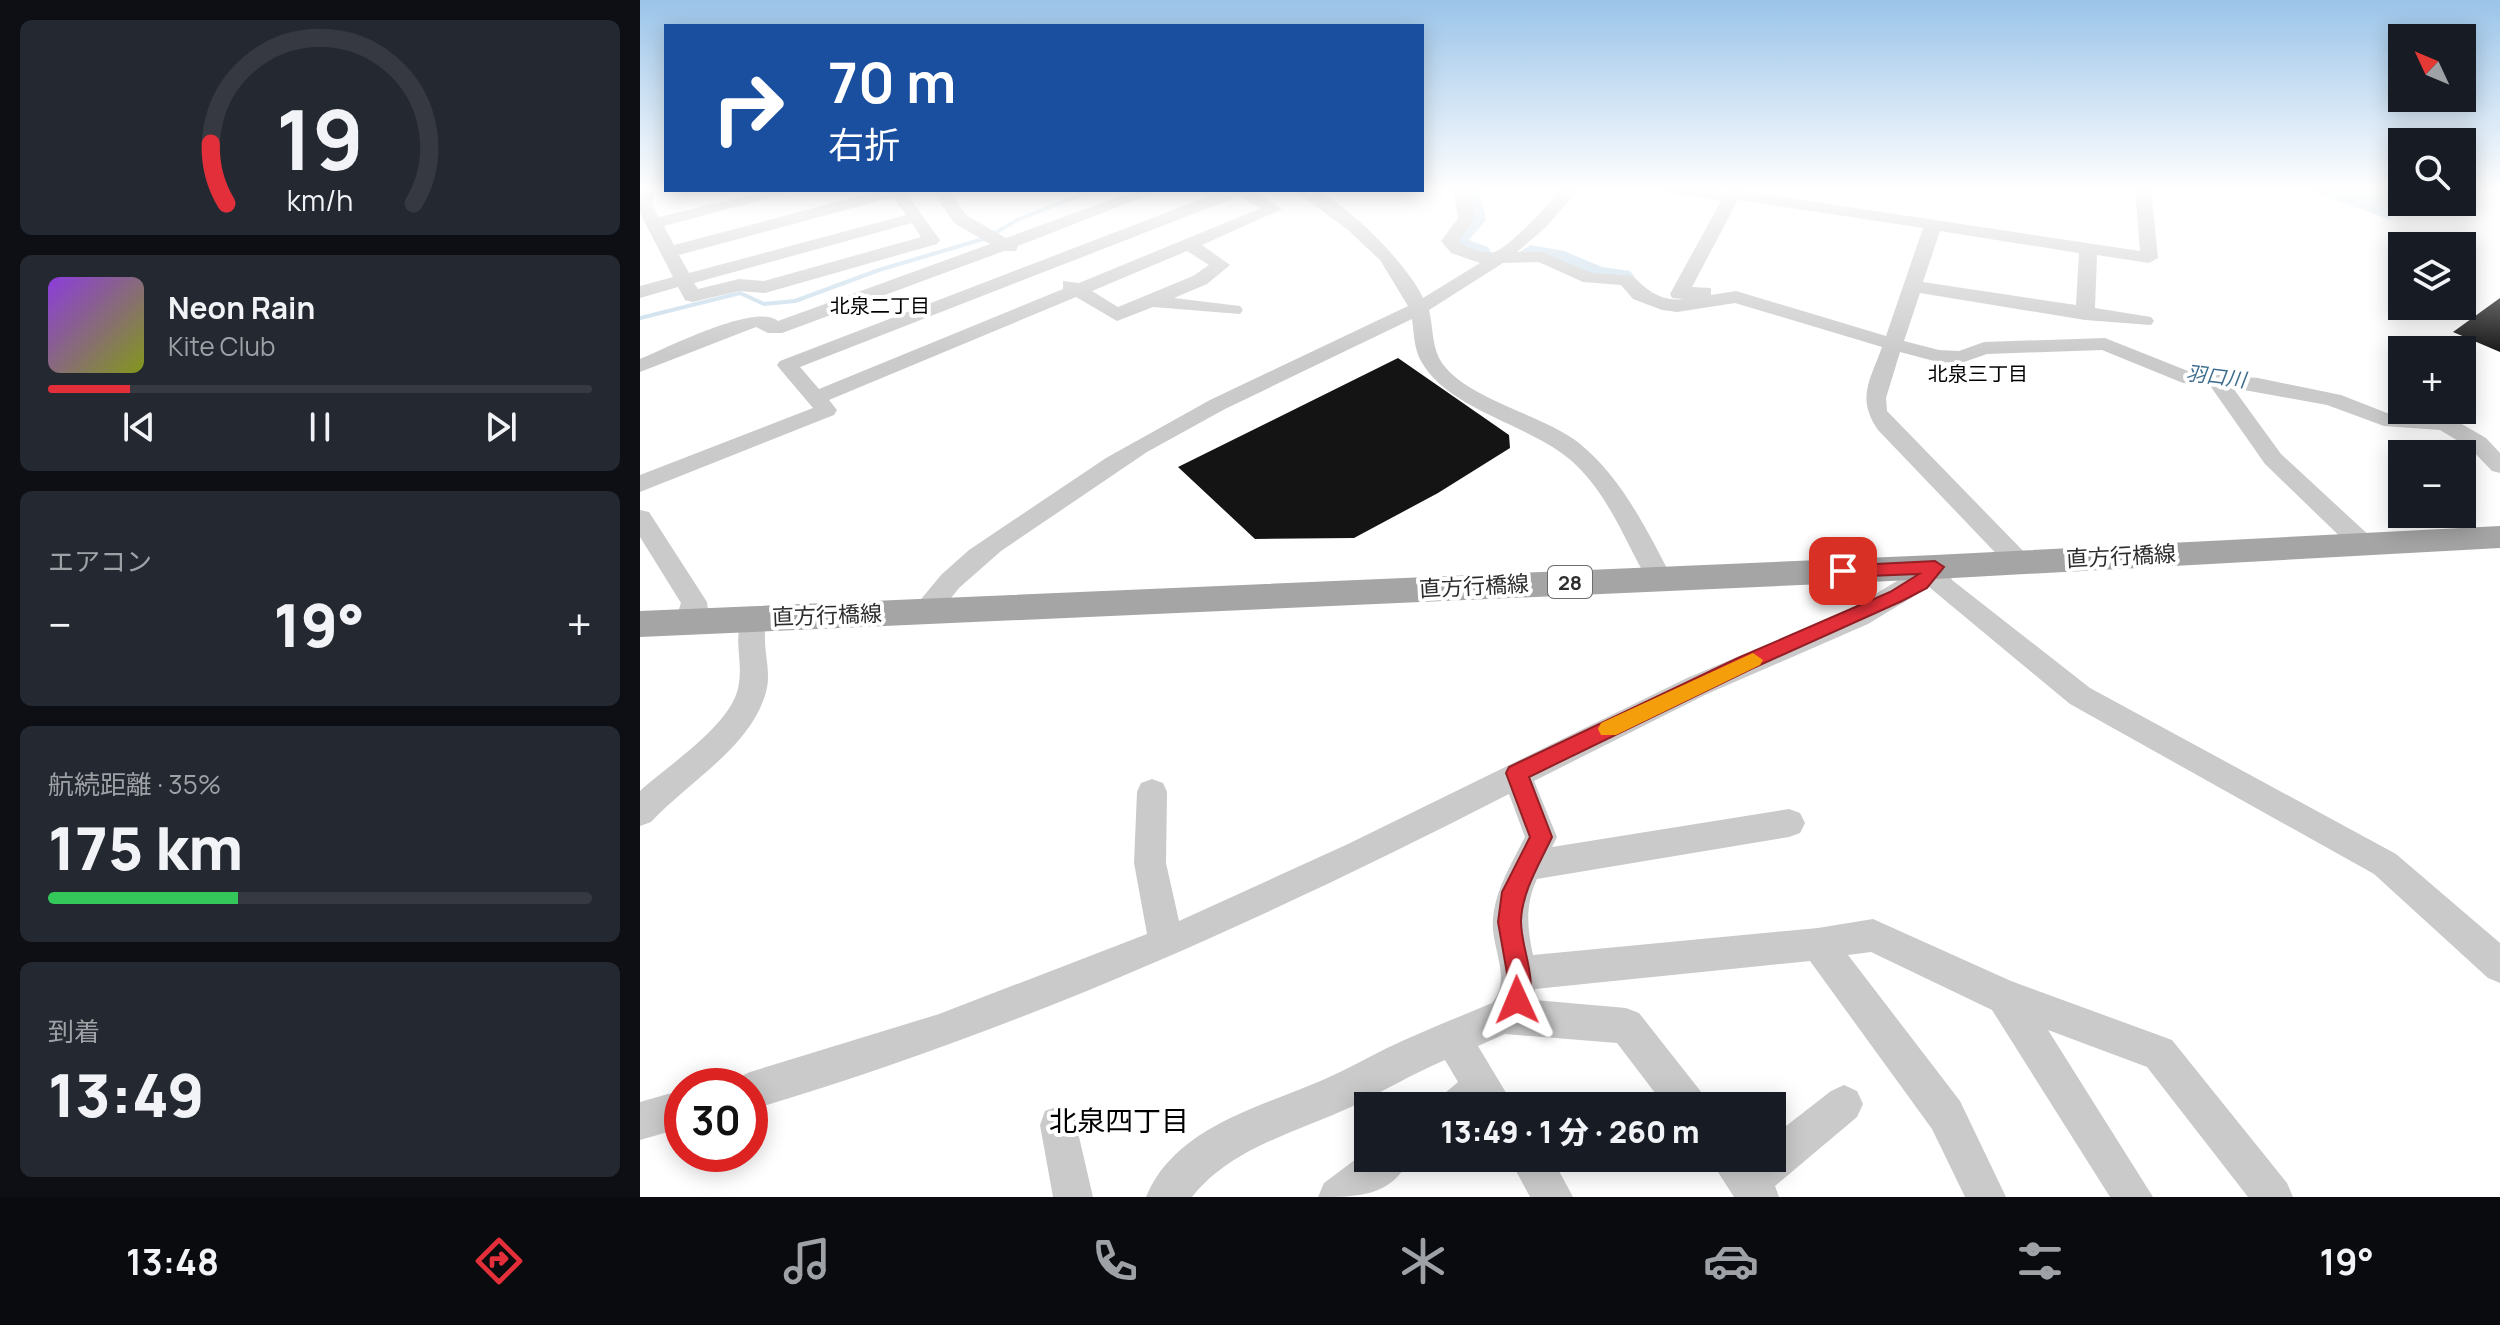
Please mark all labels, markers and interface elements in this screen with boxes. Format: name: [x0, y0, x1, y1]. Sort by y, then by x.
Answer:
north arrow: [2388, 24, 2476, 112]
map controls: [2388, 24, 2476, 528]
text: 70 m: [828, 43, 956, 120]
icon: right: [696, 56, 800, 160]
text: 19: [276, 80, 364, 194]
text: 右折: [828, 120, 900, 169]
button: search: [2388, 128, 2476, 216]
text: km/h: [287, 181, 353, 220]
button: layers: [2388, 232, 2476, 320]
text: Neon Rain: [168, 287, 315, 328]
district label: 北泉二丁目: [830, 292, 930, 319]
text: Kite Club: [168, 328, 275, 364]
button: +: [2388, 336, 2476, 424]
water label: 羽口川: [2185, 359, 2249, 393]
district label: 北泉三丁目: [1928, 360, 2028, 387]
icon: previous: [117, 405, 161, 449]
icon: pause: [298, 405, 342, 449]
icon: next: [479, 405, 523, 449]
button: −: [2388, 440, 2476, 528]
pin: [1809, 537, 1877, 605]
street label: 直方行橋線: [2065, 538, 2177, 574]
text: エアコン: [48, 543, 152, 579]
icon: arrive: [1821, 549, 1865, 593]
road number: 28: [1548, 566, 1592, 598]
street label: 直方行橋線: [1418, 568, 1530, 604]
text: 19°: [273, 583, 365, 665]
text: −: [48, 594, 72, 654]
text: +: [567, 594, 592, 654]
street label: 直方行橋線: [772, 598, 882, 632]
text: 航続距離 · 35%: [48, 766, 221, 802]
text: 175 km: [48, 806, 243, 888]
position arrow: [1475, 958, 1559, 1042]
text: 到着: [48, 1013, 100, 1049]
text: 13:49: [48, 1053, 205, 1135]
speed limit sign: 30: [664, 1068, 768, 1172]
district label: 北泉四丁目: [1049, 1101, 1189, 1139]
text: 13:49 · 1 分 · 260 m: [1440, 1111, 1700, 1152]
icon: directions: [471, 1233, 527, 1289]
icon: music: [779, 1233, 835, 1289]
icon: phone: [1087, 1233, 1143, 1289]
icon: climate: [1395, 1233, 1451, 1289]
icon: car: [1703, 1233, 1759, 1289]
icon: filters: [2012, 1233, 2068, 1289]
text: 13:48: [126, 1237, 219, 1286]
text: 19°: [2320, 1237, 2374, 1286]

